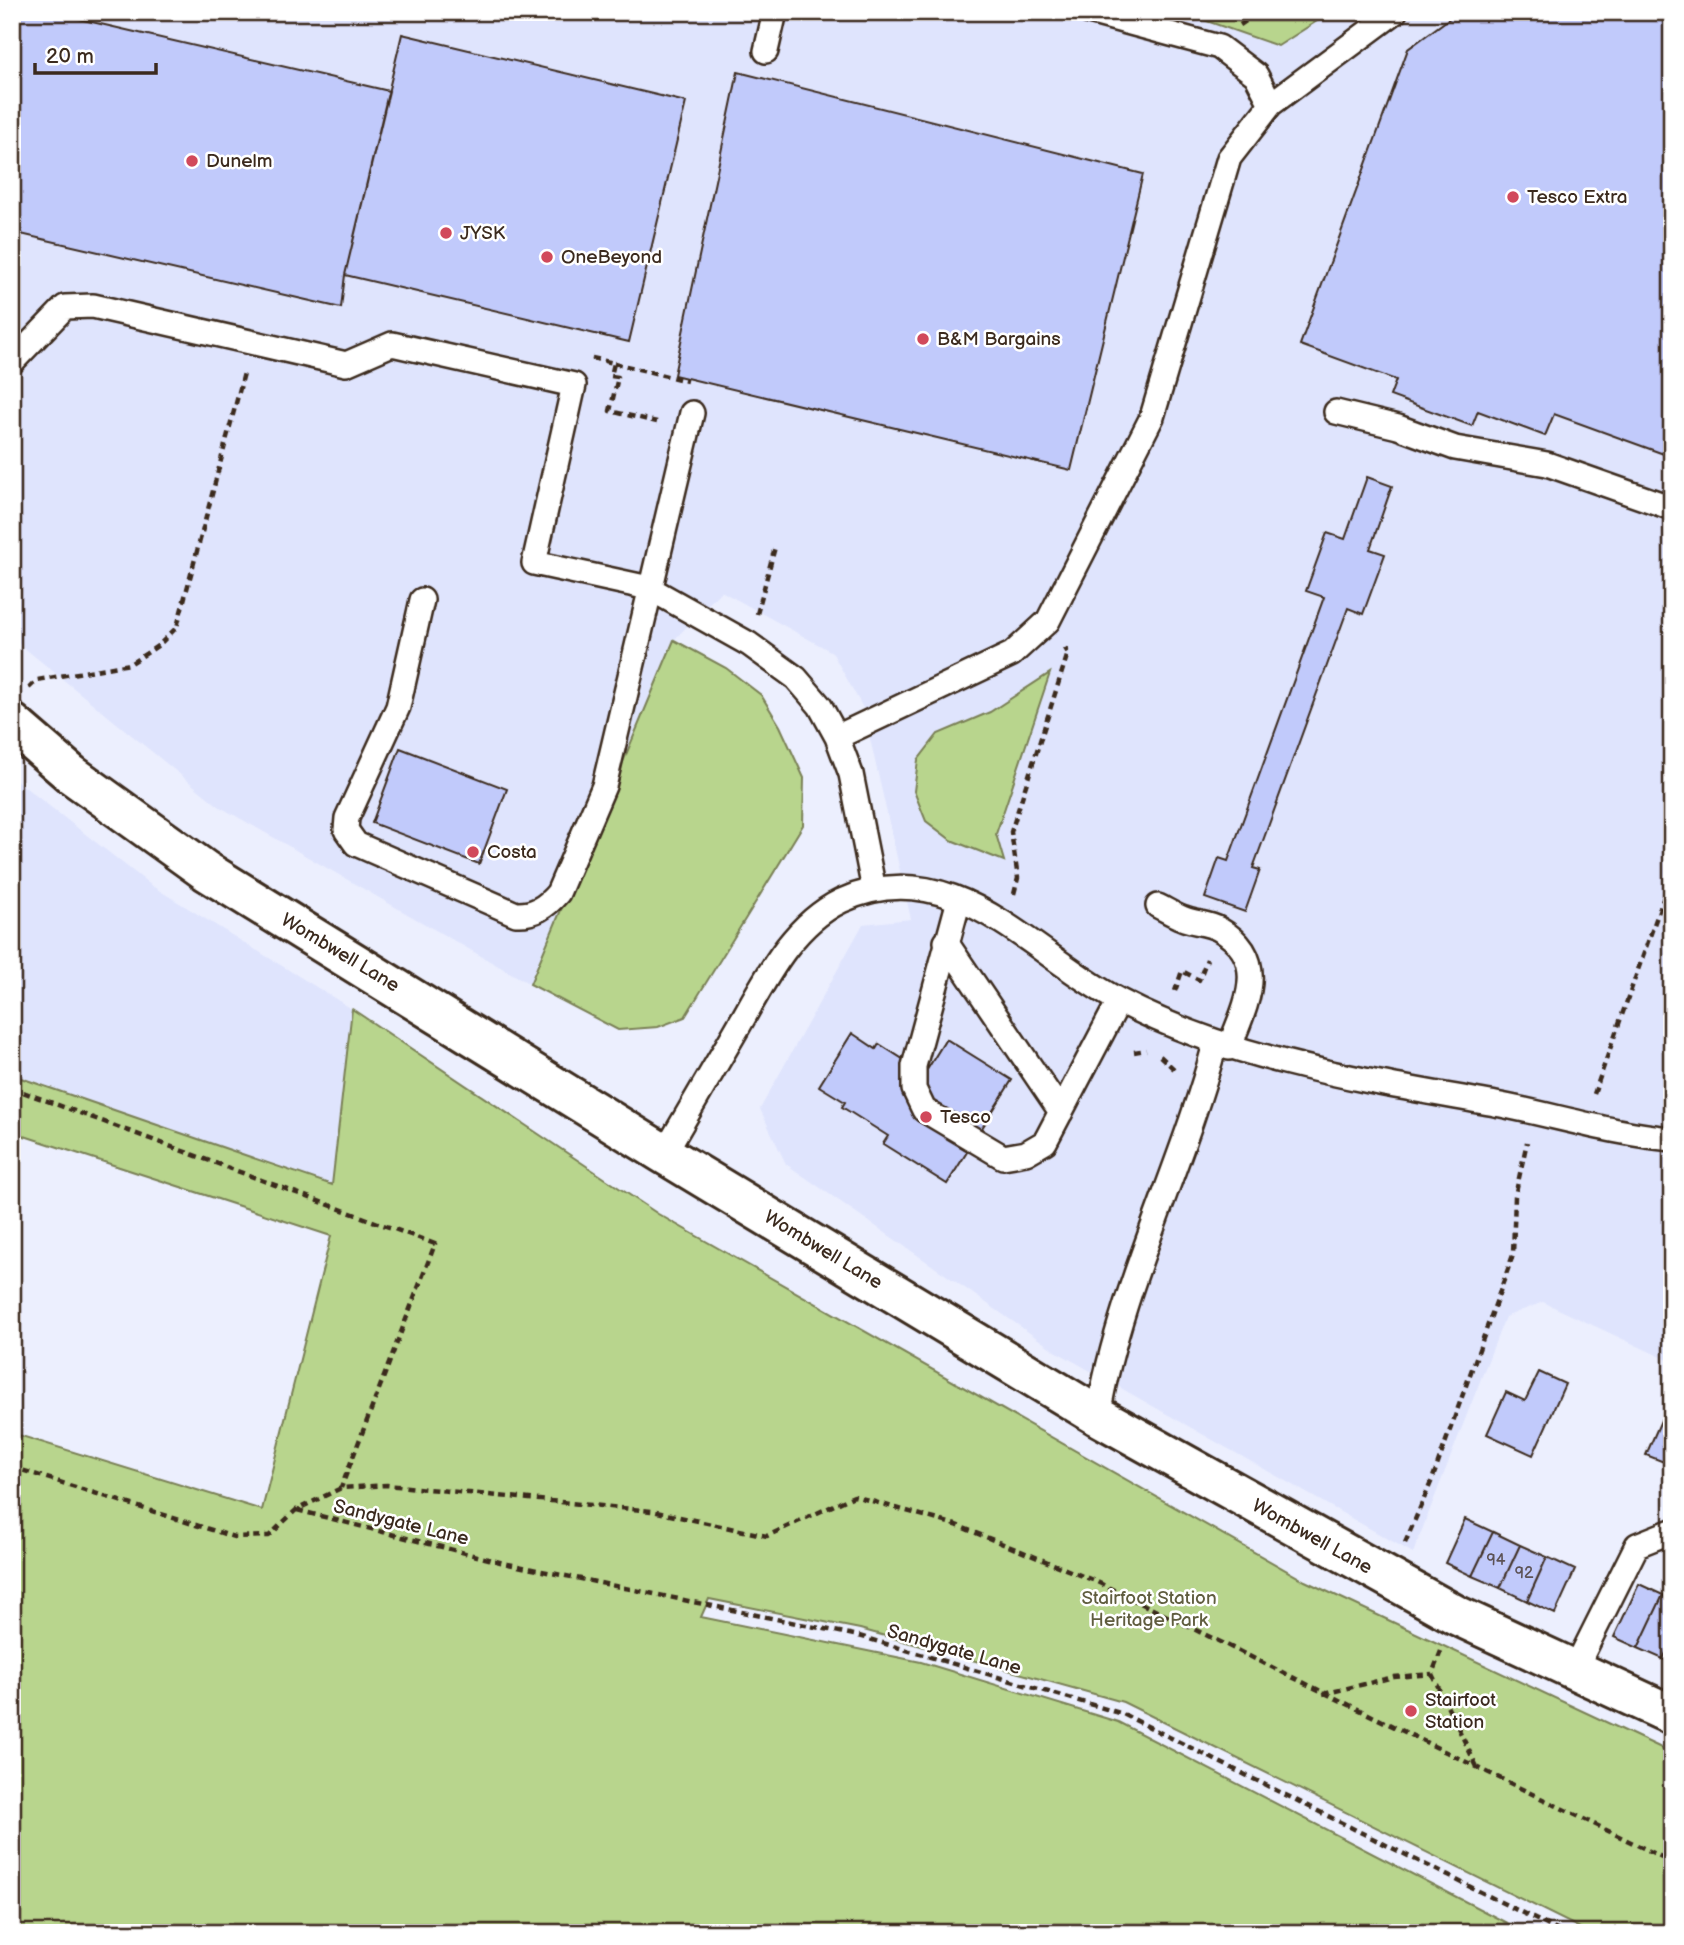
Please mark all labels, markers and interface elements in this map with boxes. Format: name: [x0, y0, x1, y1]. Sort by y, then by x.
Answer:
scale bar: [35, 32, 156, 76]
text: 20 m: [46, 44, 94, 69]
place label: Dunelm: [206, 150, 272, 173]
marker: Dunelm: [184, 153, 200, 169]
place label: Tesco Extra: [1527, 186, 1628, 209]
marker: Tesco Extra: [1505, 189, 1521, 205]
place label: JYSK: [460, 222, 506, 245]
marker: JYSK: [438, 225, 454, 241]
place label: OneBeyond: [561, 246, 662, 269]
marker: OneBeyond: [539, 249, 555, 265]
place label: B&M Bargains: [937, 328, 1061, 351]
marker: B&M Bargains: [915, 331, 931, 347]
place label: Costa: [487, 841, 537, 864]
marker: Costa: [465, 844, 481, 860]
street label: Wombwell Lane: [277, 909, 403, 997]
place label: Tesco: [940, 1106, 991, 1129]
marker: Tesco: [918, 1109, 934, 1125]
street label: Wombwell Lane: [760, 1206, 886, 1294]
street label: Wombwell Lane: [1248, 1494, 1376, 1580]
street label: Sandygate Lane: [331, 1495, 471, 1551]
house number: 94: [1486, 1551, 1506, 1570]
house number: 92: [1515, 1564, 1534, 1583]
park label: Stairfoot Station Heritage Park: [1081, 1587, 1217, 1632]
street label: Sandygate Lane: [884, 1620, 1024, 1680]
place label: Stairfoot Station: [1425, 1689, 1496, 1734]
marker: Stairfoot Station: [1403, 1703, 1419, 1719]

